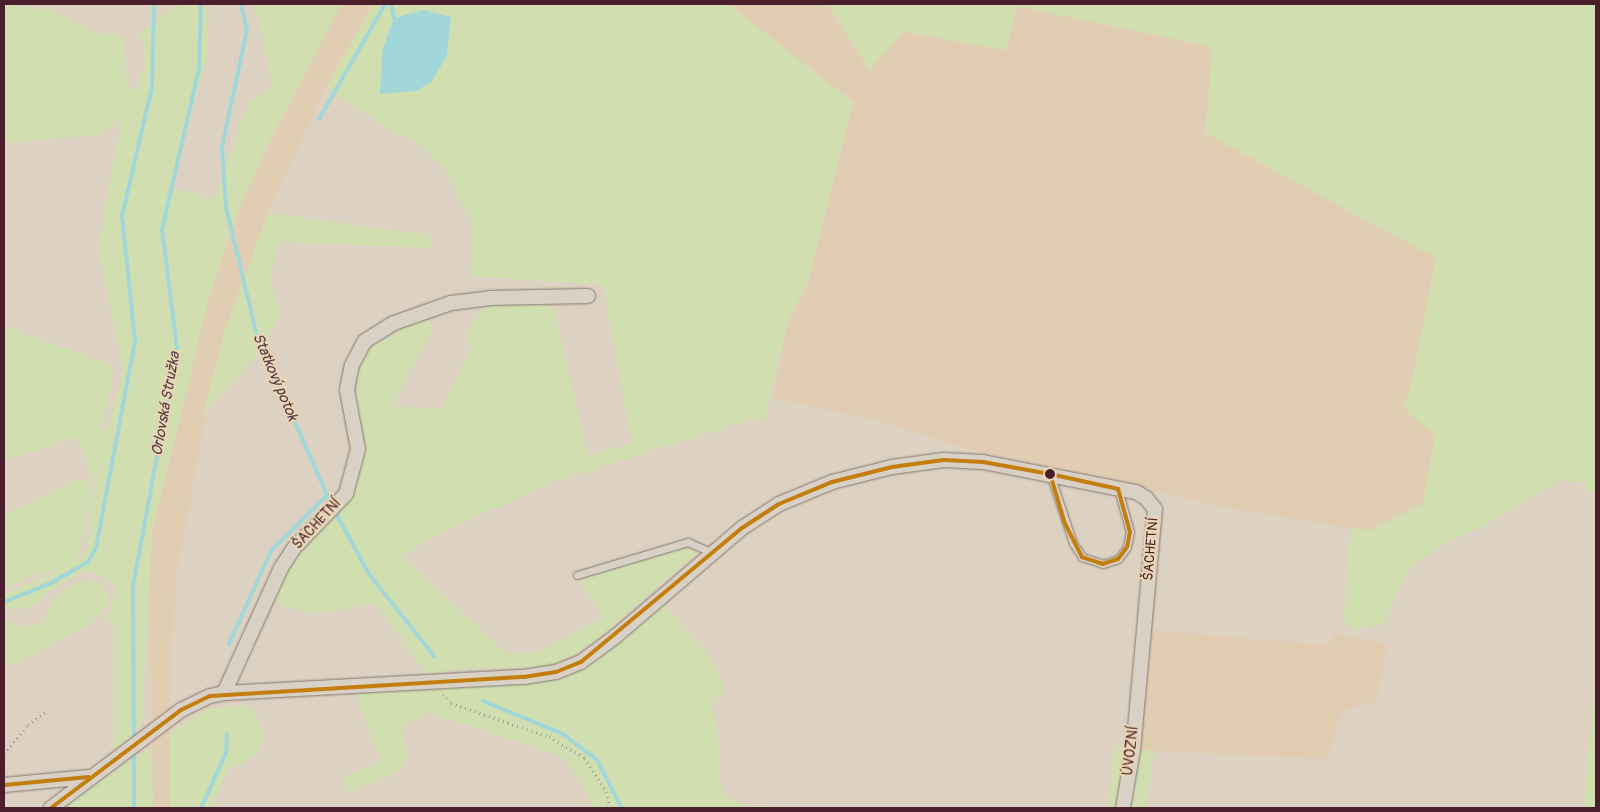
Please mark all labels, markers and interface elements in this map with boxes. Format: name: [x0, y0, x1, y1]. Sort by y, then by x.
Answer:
water label: Statkový potok: [248, 330, 302, 424]
water label: Orlovská Stružka: [148, 351, 184, 457]
unlabelled marker: [1045, 469, 1055, 479]
street label: ŠACHETNÍ: [289, 495, 345, 553]
street label: ŠACHETNÍ: [1140, 517, 1162, 581]
street label: ÚVOZNÍ: [1120, 725, 1142, 777]

